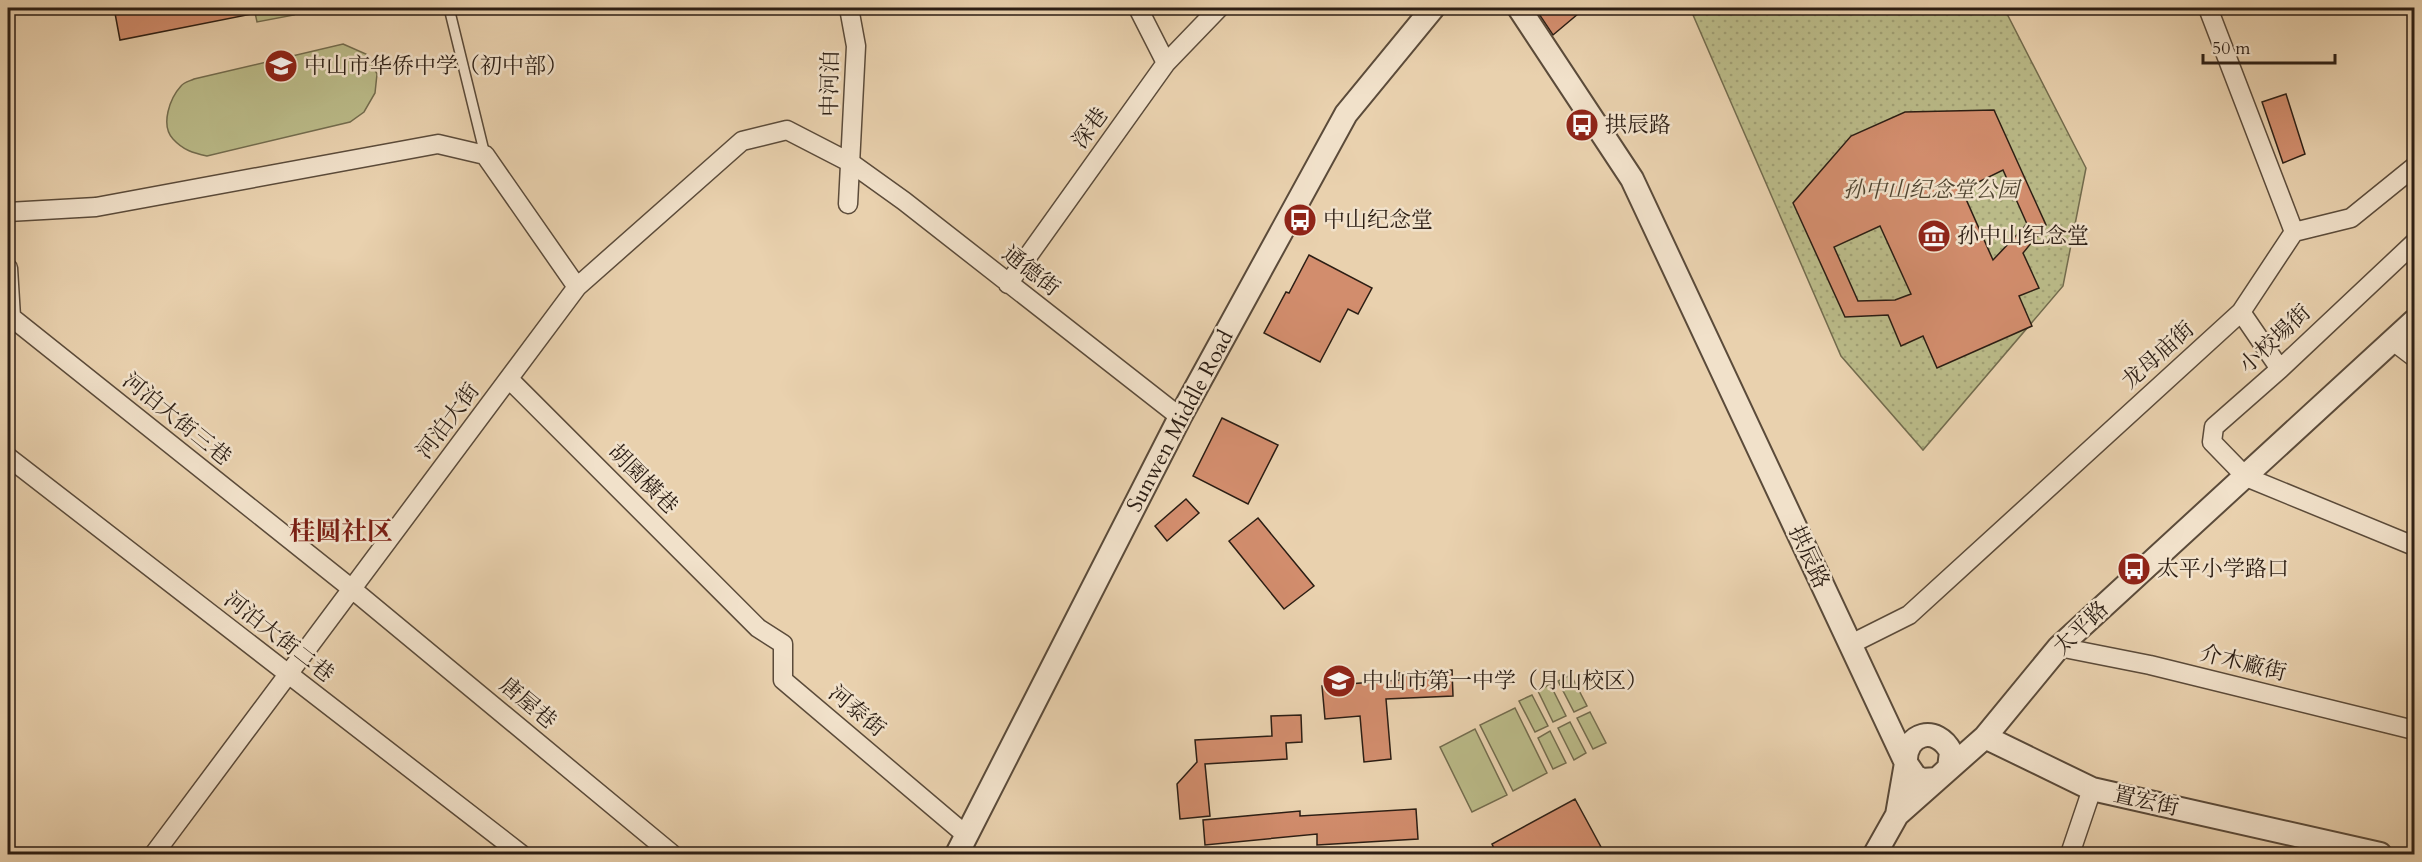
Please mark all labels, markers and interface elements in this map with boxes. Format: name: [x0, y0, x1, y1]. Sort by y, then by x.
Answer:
scale bar: [2203, 27, 2335, 65]
text: 50 m: [2212, 36, 2251, 61]
school or university icon: 中山市华侨中学（初中部）: [263, 48, 299, 84]
place label: 中山市华侨中学（初中部）: [304, 51, 568, 81]
street label: 中河泊: [814, 51, 846, 117]
street label: 深巷: [1065, 101, 1115, 155]
bus stop icon: 拱辰路: [1564, 107, 1600, 143]
place label: 拱辰路: [1605, 110, 1671, 140]
park label: 孙中山纪念堂公园: [1843, 175, 2022, 205]
bus stop icon: 中山纪念堂: [1282, 202, 1318, 238]
place label: 中山纪念堂: [1323, 205, 1433, 235]
museum icon: 孙中山纪念堂: [1916, 218, 1952, 254]
place label: 孙中山纪念堂: [1957, 221, 2089, 251]
street label: 通德街: [996, 239, 1066, 303]
street label: 小校場街: [2233, 298, 2317, 380]
street label: 龙母庙街: [2115, 314, 2201, 396]
street label: Sunwen Middle Road: [1119, 325, 1241, 517]
street label: 河泊大街三巷: [116, 366, 238, 472]
street label: 河泊大街: [410, 377, 486, 465]
street label: 胡園橫巷: [601, 437, 685, 521]
district label: 桂圆社区: [289, 514, 393, 549]
street label: 拱辰路: [1781, 521, 1837, 593]
bus stop icon: 太平小学路口: [2116, 551, 2152, 587]
place label: 太平小学路口: [2157, 554, 2289, 584]
street label: 河泊大街二巷: [218, 585, 340, 689]
street label: 太平路: [2047, 594, 2115, 662]
street label: 介木廠街: [2197, 638, 2289, 688]
school or university icon: 中山市第一中学（月山校区）: [1321, 663, 1357, 699]
place label: 中山市第一中学（月山校区）: [1362, 666, 1648, 696]
street label: 唐屋巷: [493, 670, 563, 736]
street label: 河泰街: [822, 678, 892, 744]
street label: 置宏街: [2110, 779, 2182, 823]

